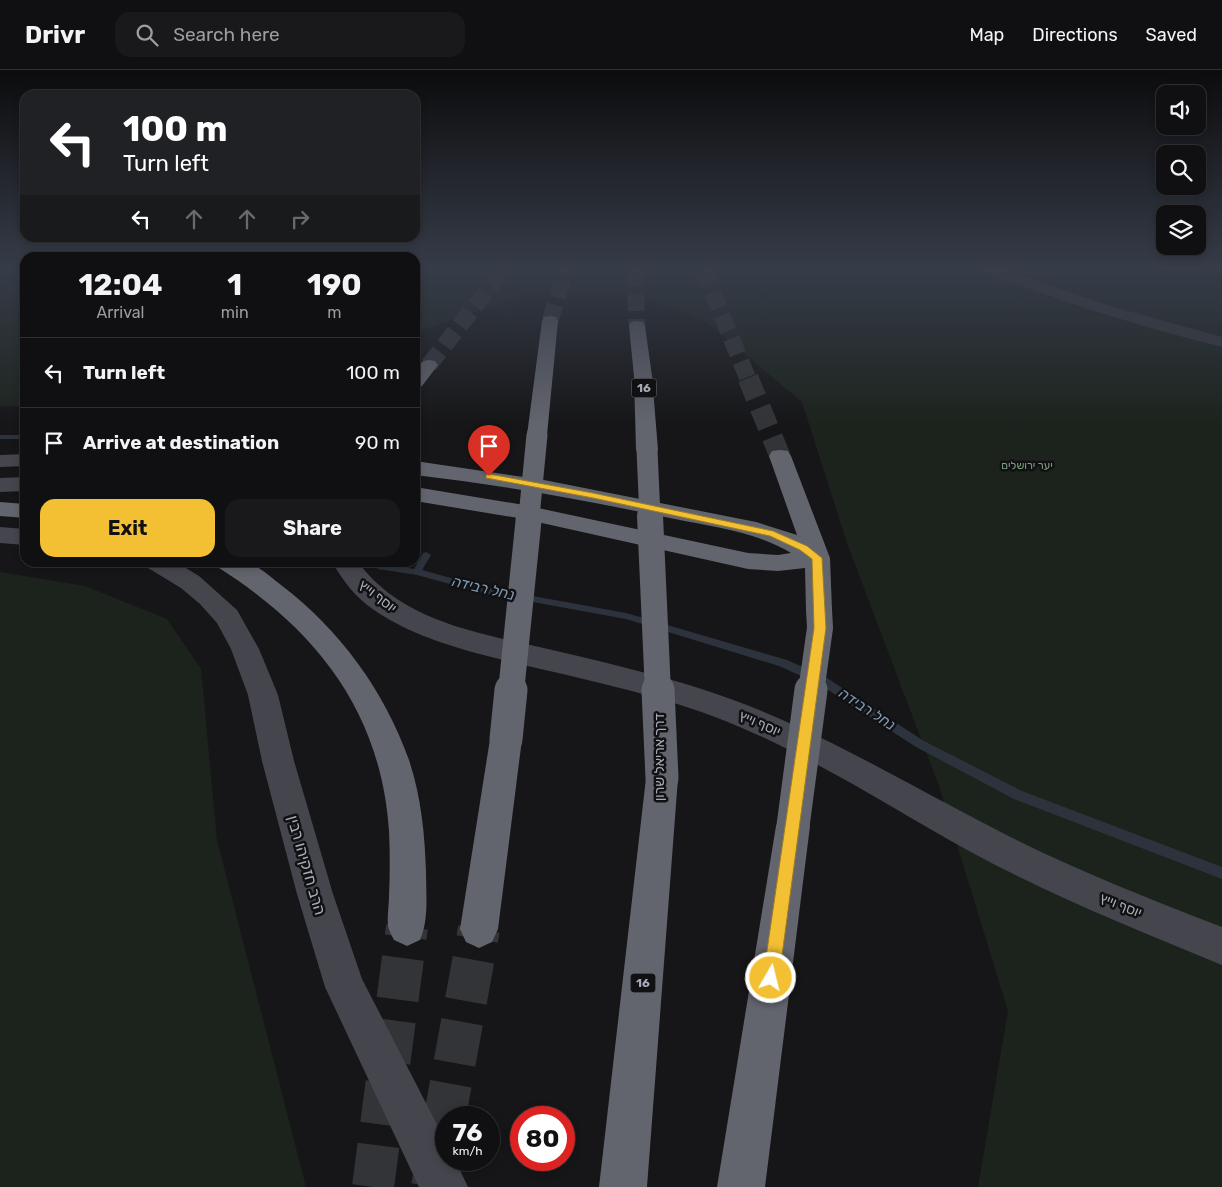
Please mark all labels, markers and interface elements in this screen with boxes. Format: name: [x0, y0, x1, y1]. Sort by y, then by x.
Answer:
search box: [115, 12, 465, 57]
text: Drivr: [25, 21, 85, 49]
icon: search: [133, 21, 161, 49]
text: Search here: [173, 23, 280, 46]
text: Map: [969, 24, 1004, 46]
text: Directions: [1032, 24, 1118, 46]
text: Saved: [1146, 24, 1197, 46]
map controls: [1156, 85, 1206, 255]
button: sound: [1156, 85, 1206, 135]
text: 100 m: [123, 108, 228, 150]
icon: left: [40, 110, 105, 175]
button: search: [1156, 145, 1206, 195]
text: Turn left: [123, 150, 209, 177]
icon: left: [127, 205, 155, 233]
icon: ahead: [180, 205, 208, 233]
icon: ahead: [233, 205, 261, 233]
icon: right: [286, 205, 314, 233]
button: layers: [1156, 205, 1206, 255]
text: 12:04: [78, 267, 162, 303]
text: 1: [227, 267, 242, 303]
text: 190: [307, 267, 362, 303]
text: Arrival: [96, 303, 144, 322]
text: min: [221, 303, 249, 322]
text: m: [327, 303, 341, 322]
icon: left: [40, 359, 68, 387]
text: Turn left: [83, 361, 165, 384]
text: 100 m: [346, 361, 400, 384]
road number: 16: [632, 378, 656, 398]
pin: [468, 425, 510, 476]
icon: arrive: [40, 429, 68, 457]
text: Arrive at destination: [83, 431, 279, 454]
text: 90 m: [355, 431, 400, 454]
icon: arrive: [475, 432, 503, 460]
park label: יער ירושלים: [1001, 459, 1053, 472]
button: Exit: [40, 499, 215, 557]
button: Share: [225, 499, 400, 557]
water label: נחל רבידה: [450, 572, 516, 604]
street label: יוסף וייץ: [355, 576, 400, 617]
water label: נחל רבידה: [835, 684, 899, 734]
street label: יוסף וייץ: [736, 707, 783, 740]
street label: דרך אריאל שרון: [651, 713, 668, 801]
street label: הרב חזקיהו רבין: [283, 813, 330, 917]
street label: יוסף וייץ: [1097, 889, 1144, 922]
position arrow: [744, 951, 796, 1003]
road number: 16: [630, 974, 656, 992]
speed limit sign: 80: [510, 1106, 575, 1171]
text: 76: [453, 1118, 482, 1147]
text: km/h: [453, 1144, 482, 1158]

